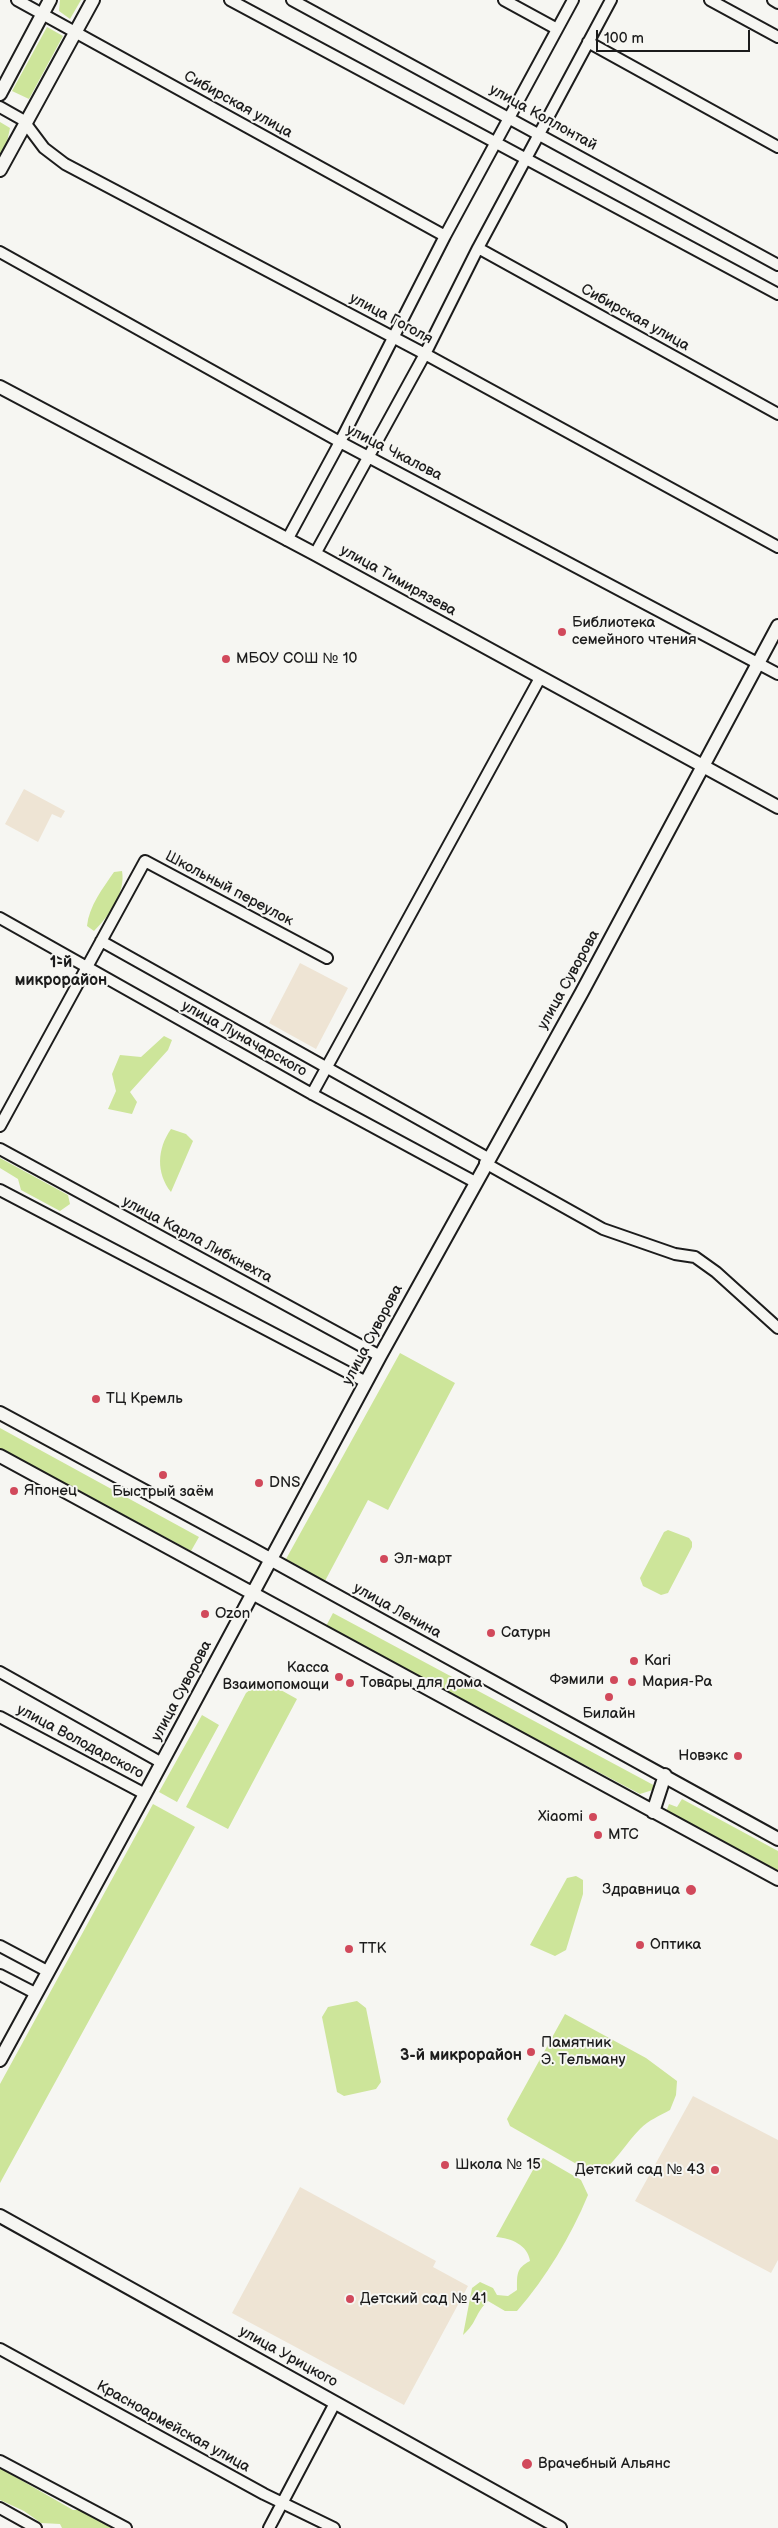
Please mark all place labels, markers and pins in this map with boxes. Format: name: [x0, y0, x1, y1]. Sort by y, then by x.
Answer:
place label: Библиотека семейного чтения: [572, 614, 696, 649]
marker: Библиотека семейного чтения: [556, 626, 568, 638]
place label: МБОУ СОШ № 10: [236, 650, 357, 668]
marker: МБОУ СОШ № 10: [220, 653, 232, 665]
place label: ТЦ Кремль: [106, 1390, 183, 1408]
marker: ТЦ Кремль: [90, 1393, 102, 1405]
marker: Быстрый заём: [157, 1469, 169, 1481]
place label: DNS: [269, 1474, 300, 1492]
marker: DNS: [253, 1477, 265, 1489]
place label: Японец: [24, 1482, 77, 1500]
place label: Быстрый заём: [112, 1483, 214, 1501]
marker: Японец: [8, 1485, 20, 1497]
place label: Эл-март: [394, 1550, 452, 1568]
marker: Эл-март: [378, 1553, 390, 1565]
place label: Ozon: [215, 1605, 250, 1623]
marker: Ozon: [199, 1608, 211, 1620]
place label: Сатурн: [501, 1624, 551, 1642]
marker: Сатурн: [485, 1627, 497, 1639]
place label: Kari: [644, 1652, 671, 1670]
marker: Kari: [628, 1655, 640, 1667]
place label: Касса Взаимопомощи: [222, 1659, 329, 1694]
marker: Касса Взаимопомощи: [333, 1671, 345, 1683]
place label: Фэмили: [550, 1671, 604, 1689]
place label: Мария-Ра: [642, 1673, 712, 1691]
place label: Товары для дома: [360, 1674, 482, 1692]
marker: Фэмили: [608, 1674, 620, 1686]
marker: Мария-Ра: [626, 1676, 638, 1688]
marker: Товары для дома: [344, 1677, 356, 1689]
marker: Билайн: [603, 1691, 615, 1703]
place label: Билайн: [582, 1705, 636, 1723]
place label: Новэкс: [678, 1747, 728, 1765]
marker: Новэкс: [732, 1750, 744, 1762]
place label: Xiaomi: [538, 1808, 583, 1826]
marker: Xiaomi: [587, 1811, 599, 1823]
place label: МТС: [608, 1826, 639, 1844]
marker: МТС: [592, 1829, 604, 1841]
place label: Здравница: [602, 1881, 680, 1899]
marker: Здравница: [684, 1883, 698, 1897]
place label: Оптика: [650, 1936, 701, 1954]
marker: Оптика: [634, 1939, 646, 1951]
place label: ТТК: [359, 1940, 386, 1958]
marker: ТТК: [343, 1943, 355, 1955]
place label: Памятник Э. Тельману: [541, 2034, 625, 2069]
marker: Памятник Э. Тельману: [525, 2046, 537, 2058]
place label: Школа № 15: [455, 2156, 541, 2174]
marker: Школа № 15: [439, 2159, 451, 2171]
place label: Детский сад № 43: [575, 2161, 705, 2179]
marker: Детский сад № 43: [709, 2164, 721, 2176]
place label: Детский сад № 41: [360, 2290, 486, 2308]
marker: Детский сад № 41: [344, 2293, 356, 2305]
place label: Врачебный Альянс: [538, 2455, 670, 2473]
marker: Врачебный Альянс: [520, 2457, 534, 2471]

